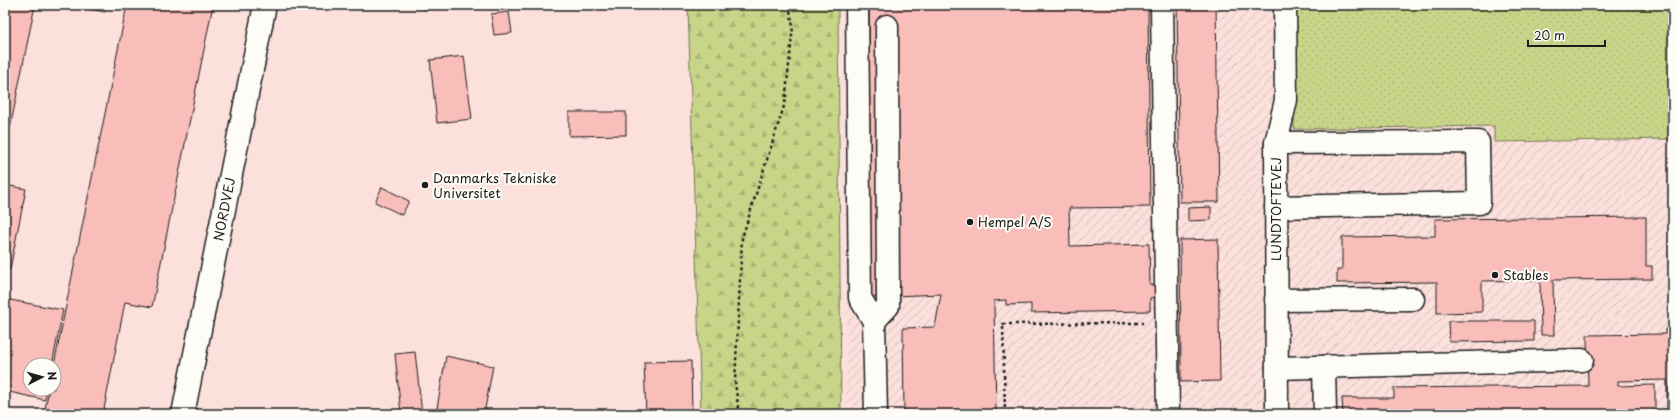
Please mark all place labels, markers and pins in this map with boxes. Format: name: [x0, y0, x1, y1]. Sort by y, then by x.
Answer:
place label: Danmarks Tekniske Universitet: [433, 168, 557, 202]
marker: Danmarks Tekniske Universitet: [420, 180, 430, 190]
place label: Hempel A/S: [978, 212, 1052, 231]
marker: Hempel A/S: [965, 217, 975, 227]
place label: Stables: [1503, 265, 1548, 284]
marker: Stables: [1490, 270, 1500, 280]

